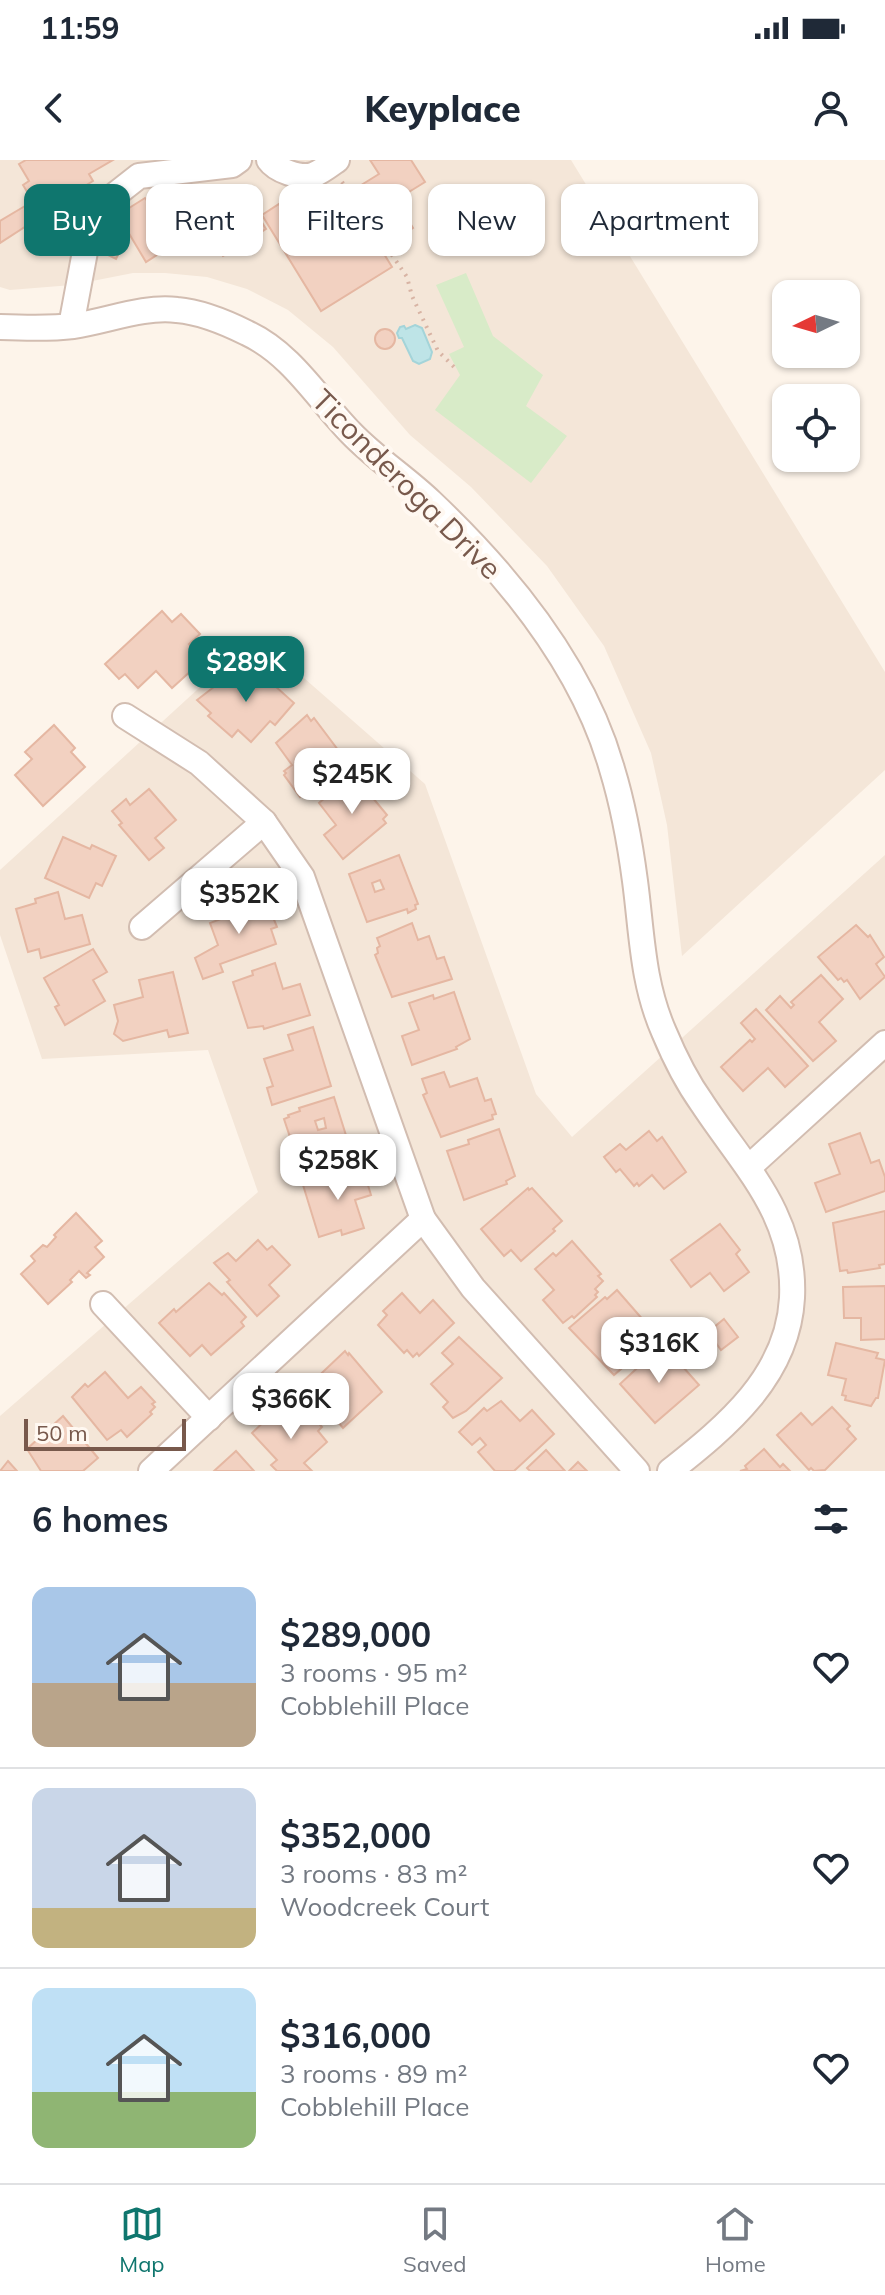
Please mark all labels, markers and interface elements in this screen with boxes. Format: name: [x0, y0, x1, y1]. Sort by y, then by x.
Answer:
text: 11:59: [40, 9, 119, 47]
icon: back: [32, 86, 76, 130]
text: Keyplace: [364, 86, 521, 131]
icon: person: [809, 86, 853, 130]
chip: Buy: [24, 184, 130, 256]
chip: Rent: [146, 184, 263, 256]
chip: Filters: [279, 184, 412, 256]
chip: New: [428, 184, 545, 256]
chip: Apartment: [561, 184, 758, 256]
north arrow: [772, 280, 860, 368]
map controls: [772, 280, 860, 472]
street label: Ticonderoga Drive: [304, 381, 510, 587]
button: locate: [772, 384, 860, 472]
pin: $289K: [190, 636, 302, 704]
text: $289K: [206, 645, 286, 678]
pin: $245K: [296, 748, 408, 816]
text: $245K: [312, 757, 392, 790]
pin: $352K: [183, 868, 295, 936]
text: $352K: [199, 877, 279, 910]
pin: $258K: [282, 1134, 394, 1202]
text: $258K: [298, 1143, 378, 1176]
pin: $316K: [603, 1317, 715, 1385]
text: $316K: [619, 1326, 699, 1359]
pin: $366K: [235, 1373, 347, 1441]
text: $366K: [251, 1382, 331, 1415]
scale bar: [24, 1415, 186, 1451]
text: 50 m: [36, 1419, 87, 1447]
icon: filters: [809, 1497, 853, 1541]
text: 6 homes: [32, 1498, 169, 1541]
text: $289,000: [280, 1613, 431, 1656]
icon: home: [96, 1619, 192, 1715]
icon: heart: [809, 1645, 853, 1689]
text: 3 rooms · 95 m²: [280, 1656, 467, 1689]
text: Cobblehill Place: [280, 1689, 469, 1722]
text: $352,000: [280, 1814, 431, 1857]
icon: home: [96, 1820, 192, 1916]
icon: heart: [809, 1846, 853, 1890]
text: 3 rooms · 83 m²: [280, 1857, 467, 1890]
text: Woodcreek Court: [280, 1890, 489, 1923]
text: $316,000: [280, 2014, 431, 2057]
icon: home: [96, 2020, 192, 2116]
icon: heart: [809, 2046, 853, 2090]
text: 3 rooms · 89 m²: [280, 2057, 467, 2090]
text: Cobblehill Place: [280, 2090, 469, 2123]
tab: Map: [119, 2202, 165, 2278]
tab: Saved: [403, 2202, 467, 2278]
tab: Home: [705, 2202, 766, 2278]

